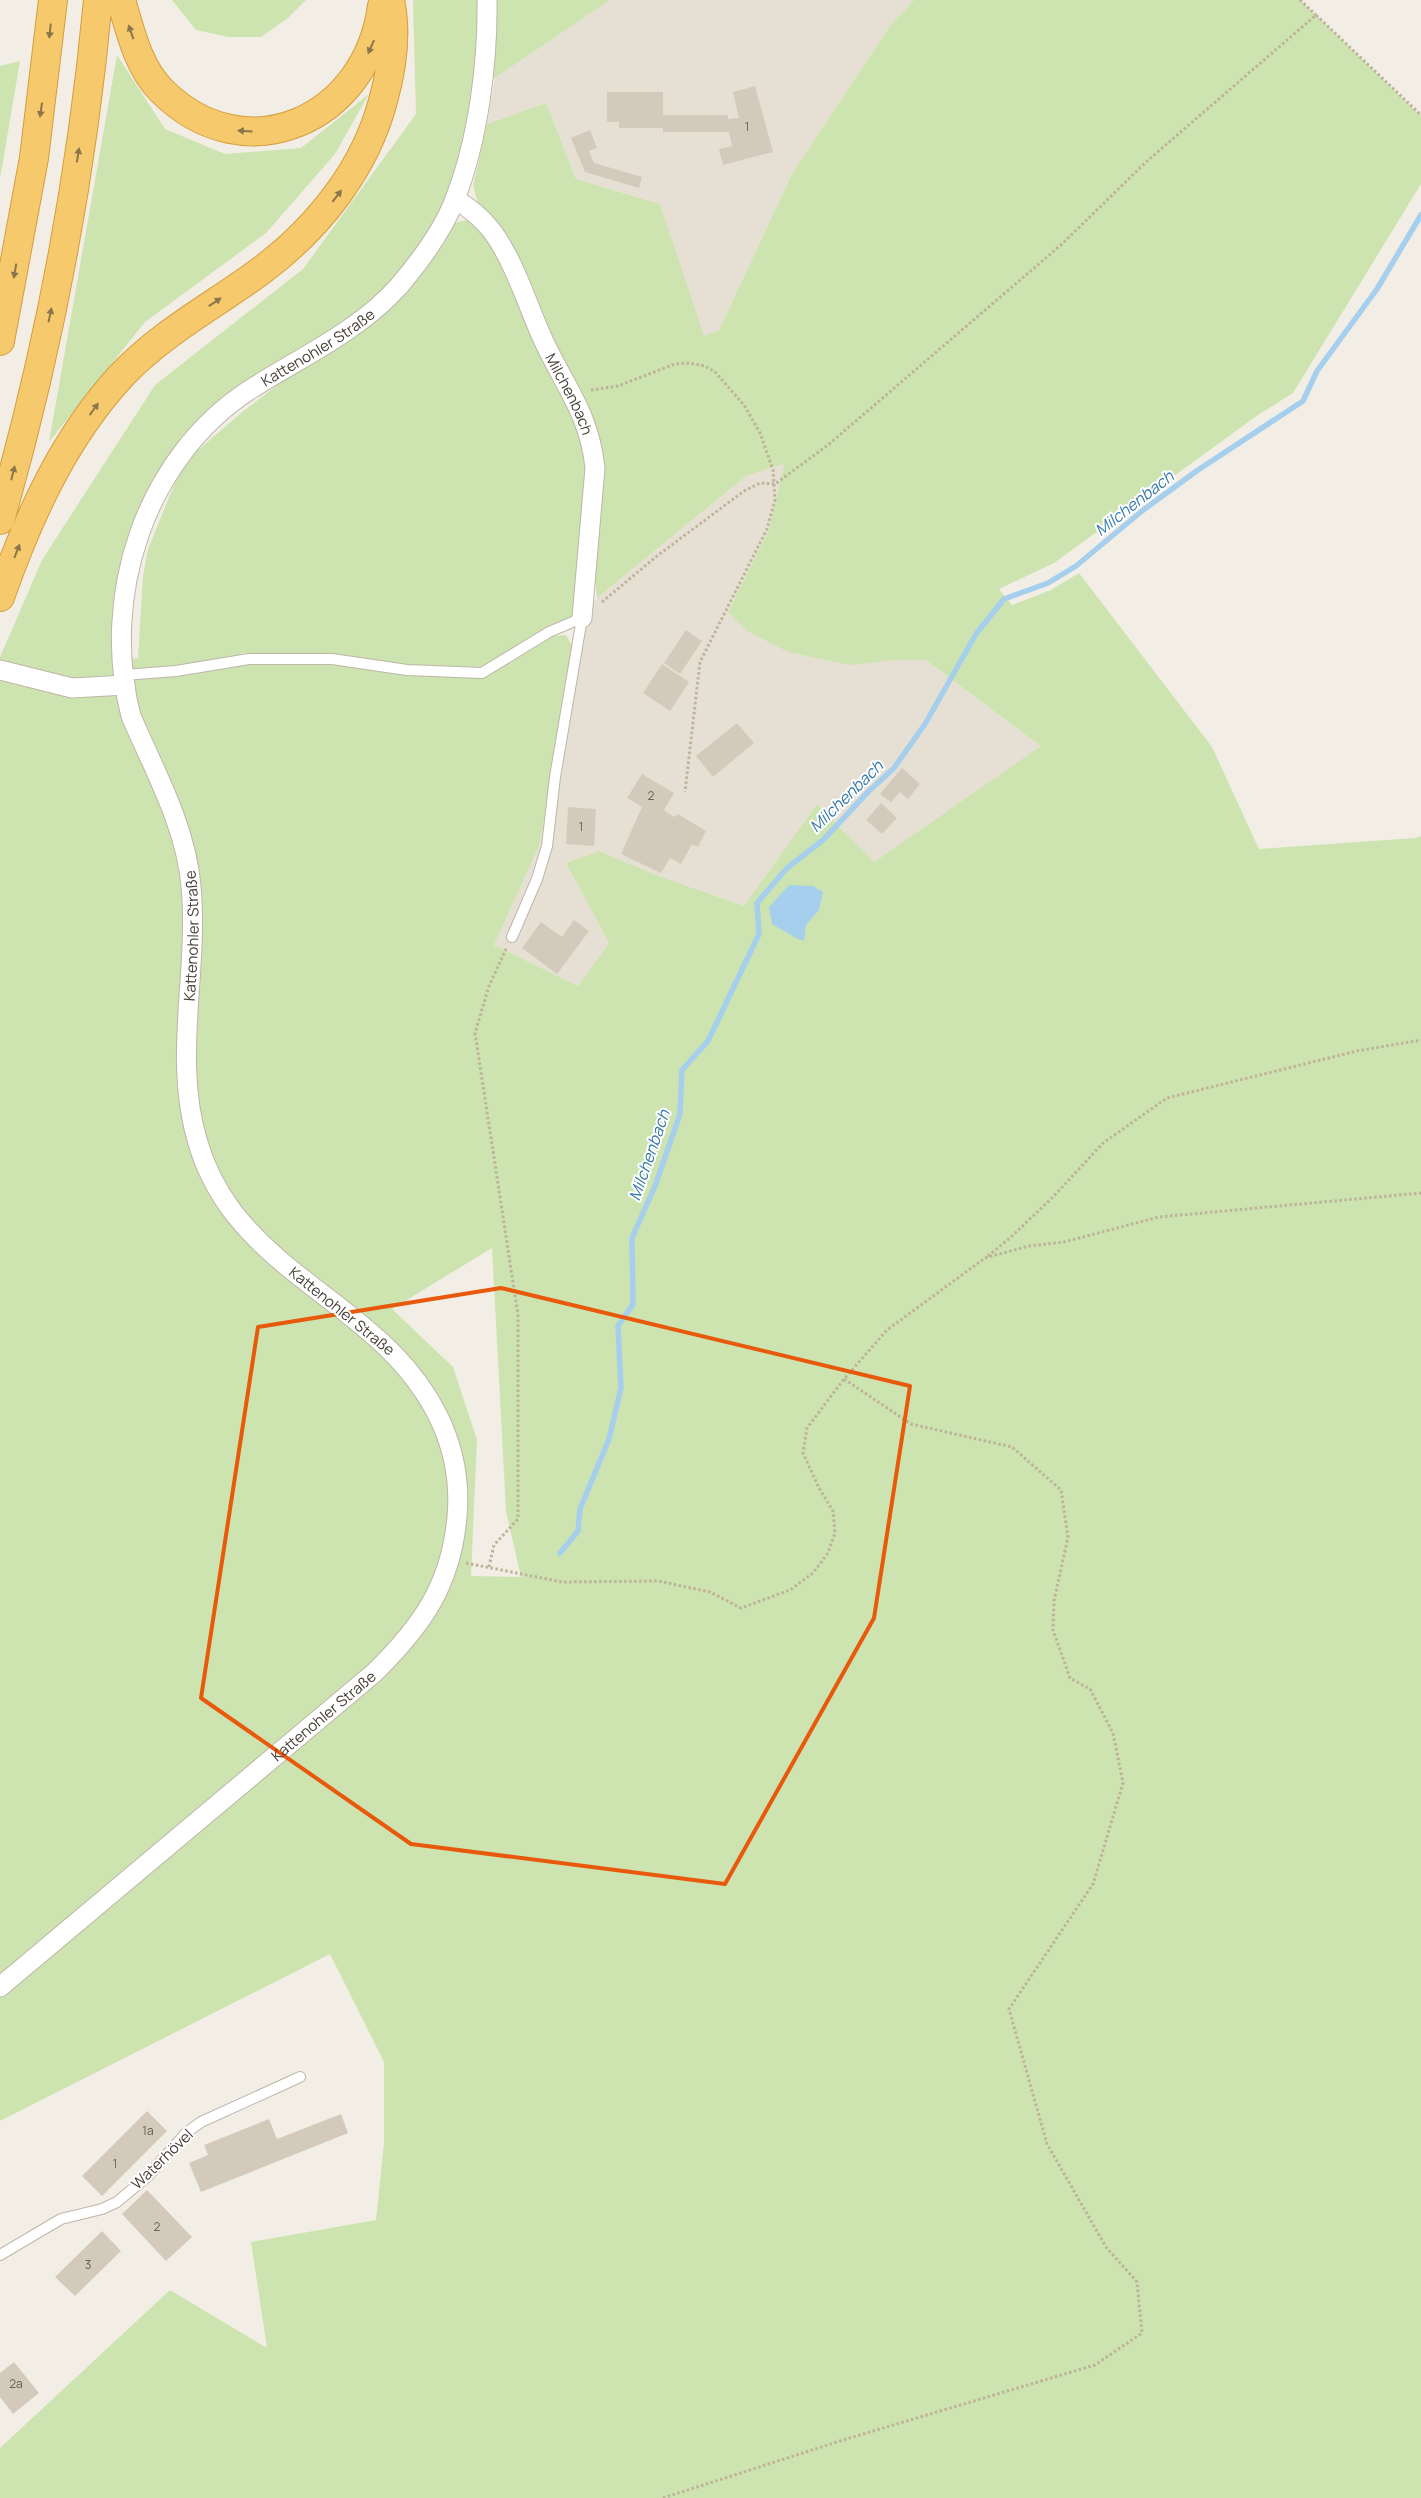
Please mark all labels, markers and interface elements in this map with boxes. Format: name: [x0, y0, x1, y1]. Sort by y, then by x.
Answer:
one-way arrow: [46, 23, 54, 39]
one-way arrow: [127, 24, 134, 39]
one-way arrow: [367, 40, 375, 54]
one-way arrow: [36, 103, 44, 119]
house number: 1: [745, 118, 749, 135]
one-way arrow: [237, 126, 253, 134]
one-way arrow: [74, 146, 82, 162]
one-way arrow: [331, 189, 342, 202]
one-way arrow: [10, 263, 18, 279]
one-way arrow: [208, 297, 222, 306]
street label: Kattenohler Straße: [257, 303, 379, 391]
one-way arrow: [46, 307, 54, 322]
street label: Milchenbach: [541, 349, 598, 437]
one-way arrow: [89, 402, 99, 415]
one-way arrow: [9, 465, 17, 480]
water label: Milchenbach: [1090, 465, 1178, 541]
one-way arrow: [14, 544, 22, 559]
water label: Milchenbach: [804, 755, 888, 837]
house number: 2: [648, 787, 655, 804]
house number: 1: [579, 818, 583, 835]
street label: Kattenohler Straße: [178, 869, 203, 1002]
water label: Milchenbach: [623, 1106, 675, 1203]
street label: Kattenohler Straße: [285, 1262, 400, 1360]
street label: Kattenohler Straße: [266, 1665, 380, 1766]
house number: 1a: [142, 2122, 154, 2139]
street label: Waterhövel: [126, 2124, 198, 2194]
house number: 1: [113, 2155, 117, 2172]
house number: 2: [154, 2218, 161, 2235]
house number: 3: [85, 2256, 91, 2273]
house number: 2a: [9, 2375, 23, 2392]

